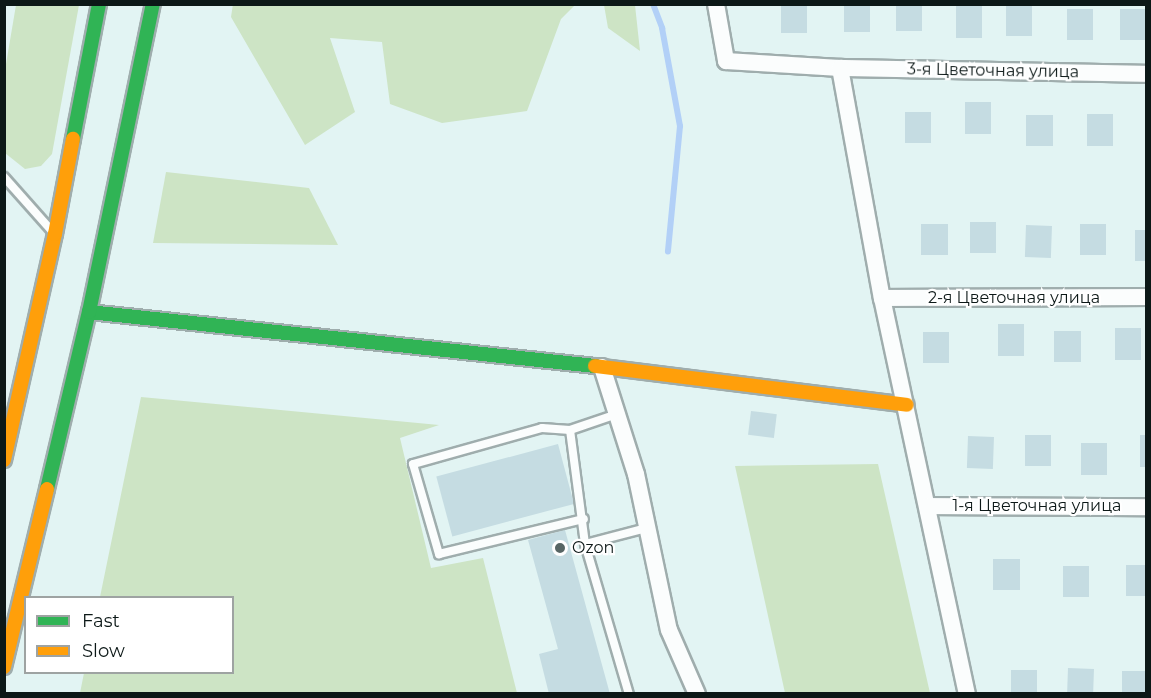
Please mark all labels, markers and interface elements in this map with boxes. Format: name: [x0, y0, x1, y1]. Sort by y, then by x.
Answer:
street label: 3-я Цветочная улица: [907, 60, 1079, 82]
street label: 2-я Цветочная улица: [928, 288, 1100, 308]
street label: 1-я Цветочная улица: [953, 496, 1121, 516]
place label: Ozon: [572, 538, 614, 558]
marker: Ozon: [553, 541, 567, 555]
legend: [24, 596, 234, 674]
text: Fast: [82, 610, 120, 632]
text: Slow: [82, 640, 125, 662]

